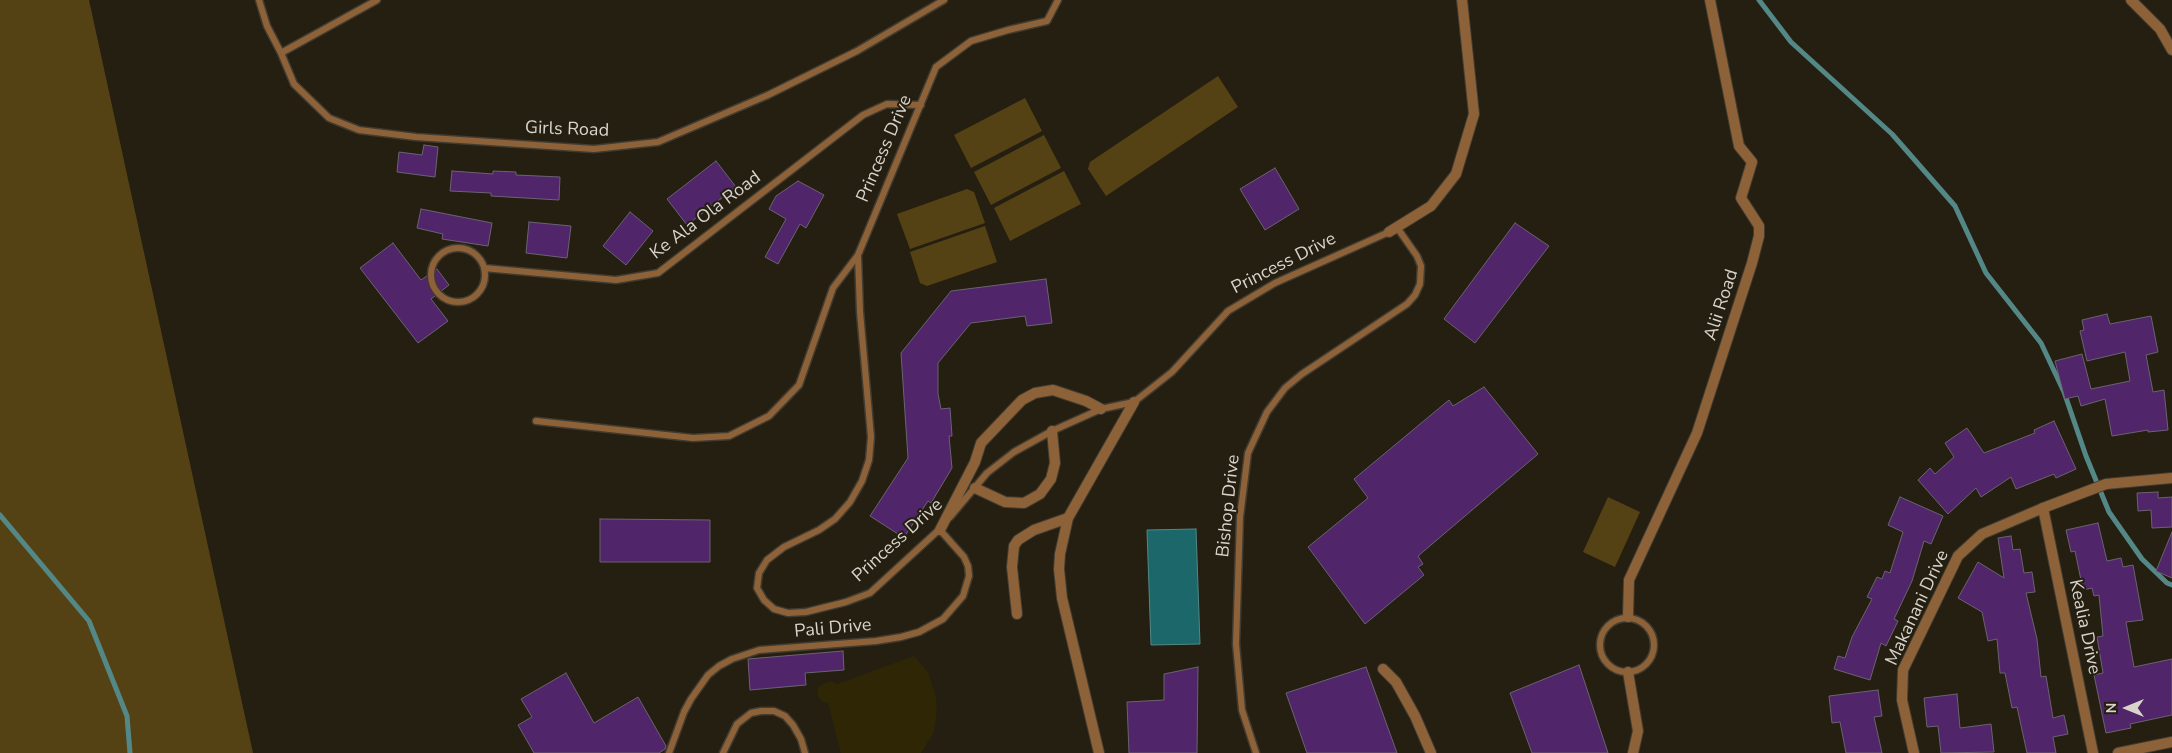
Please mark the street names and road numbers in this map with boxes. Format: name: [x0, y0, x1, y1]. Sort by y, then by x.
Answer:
street label: Princess Drive: [853, 92, 917, 206]
street label: Girls Road: [525, 118, 609, 142]
street label: Ke Ala Ola Road: [646, 167, 766, 265]
street label: Princess Drive: [1228, 228, 1340, 300]
street label: Alii Road: [1700, 267, 1744, 343]
street label: Bishop Drive: [1213, 454, 1245, 558]
street label: Princess Drive: [848, 495, 948, 587]
street label: Makanani Drive: [1882, 547, 1954, 669]
street label: Kealia Drive: [2063, 578, 2105, 676]
street label: Pali Drive: [794, 615, 872, 643]

